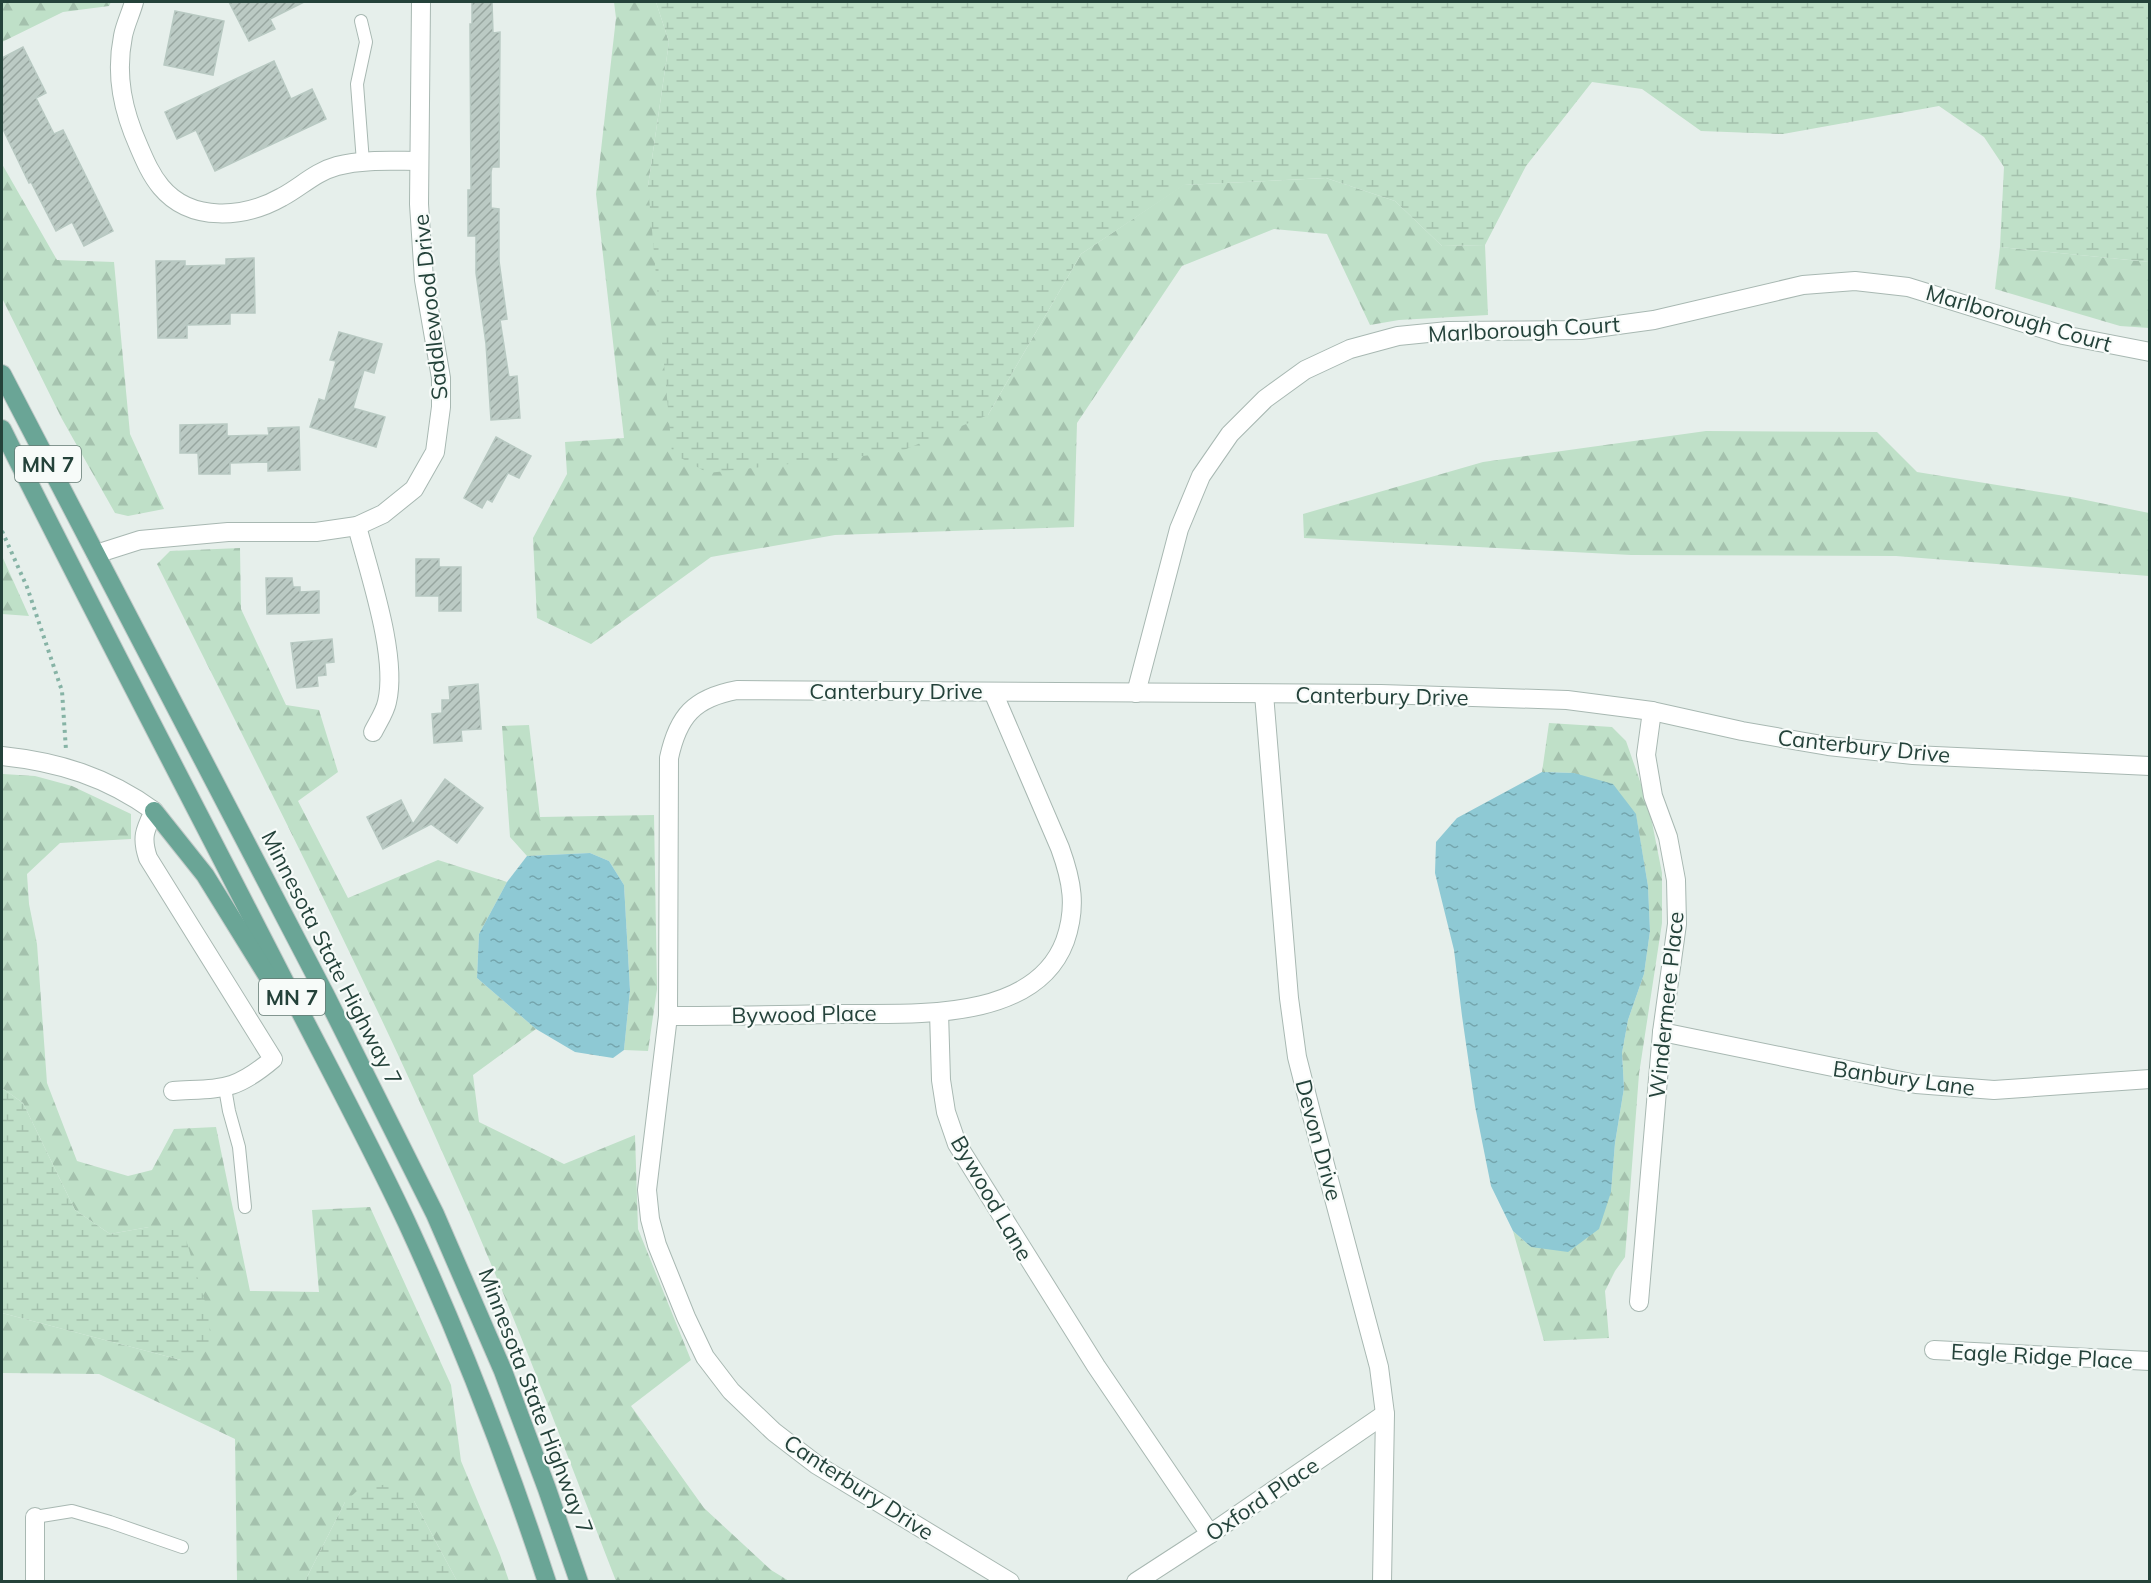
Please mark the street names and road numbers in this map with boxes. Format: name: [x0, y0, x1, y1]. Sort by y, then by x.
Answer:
street label: Saddlewood Drive: [406, 213, 454, 401]
street label: Marlborough Court: [1923, 278, 2115, 358]
street label: Marlborough Court: [1427, 310, 1621, 348]
road number: MN 7: [15, 446, 81, 482]
street label: Canterbury Drive: [809, 677, 983, 705]
street label: Canterbury Drive: [1295, 680, 1469, 712]
street label: Canterbury Drive: [1776, 723, 1952, 769]
street label: Minnesota State Highway 7: [255, 826, 409, 1090]
street label: Windermere Place: [1642, 910, 1690, 1100]
road number: MN 7: [259, 979, 325, 1015]
street label: Bywood Place: [731, 999, 877, 1029]
street label: Banbury Lane: [1831, 1054, 1977, 1102]
street label: Devon Drive: [1289, 1076, 1349, 1204]
street label: Bywood Lane: [945, 1130, 1039, 1266]
street label: Minnesota State Highway 7: [472, 1264, 600, 1538]
street label: Eagle Ridge Place: [1950, 1337, 2134, 1375]
street label: Canterbury Drive: [779, 1428, 939, 1546]
street label: Oxford Place: [1200, 1451, 1324, 1547]

